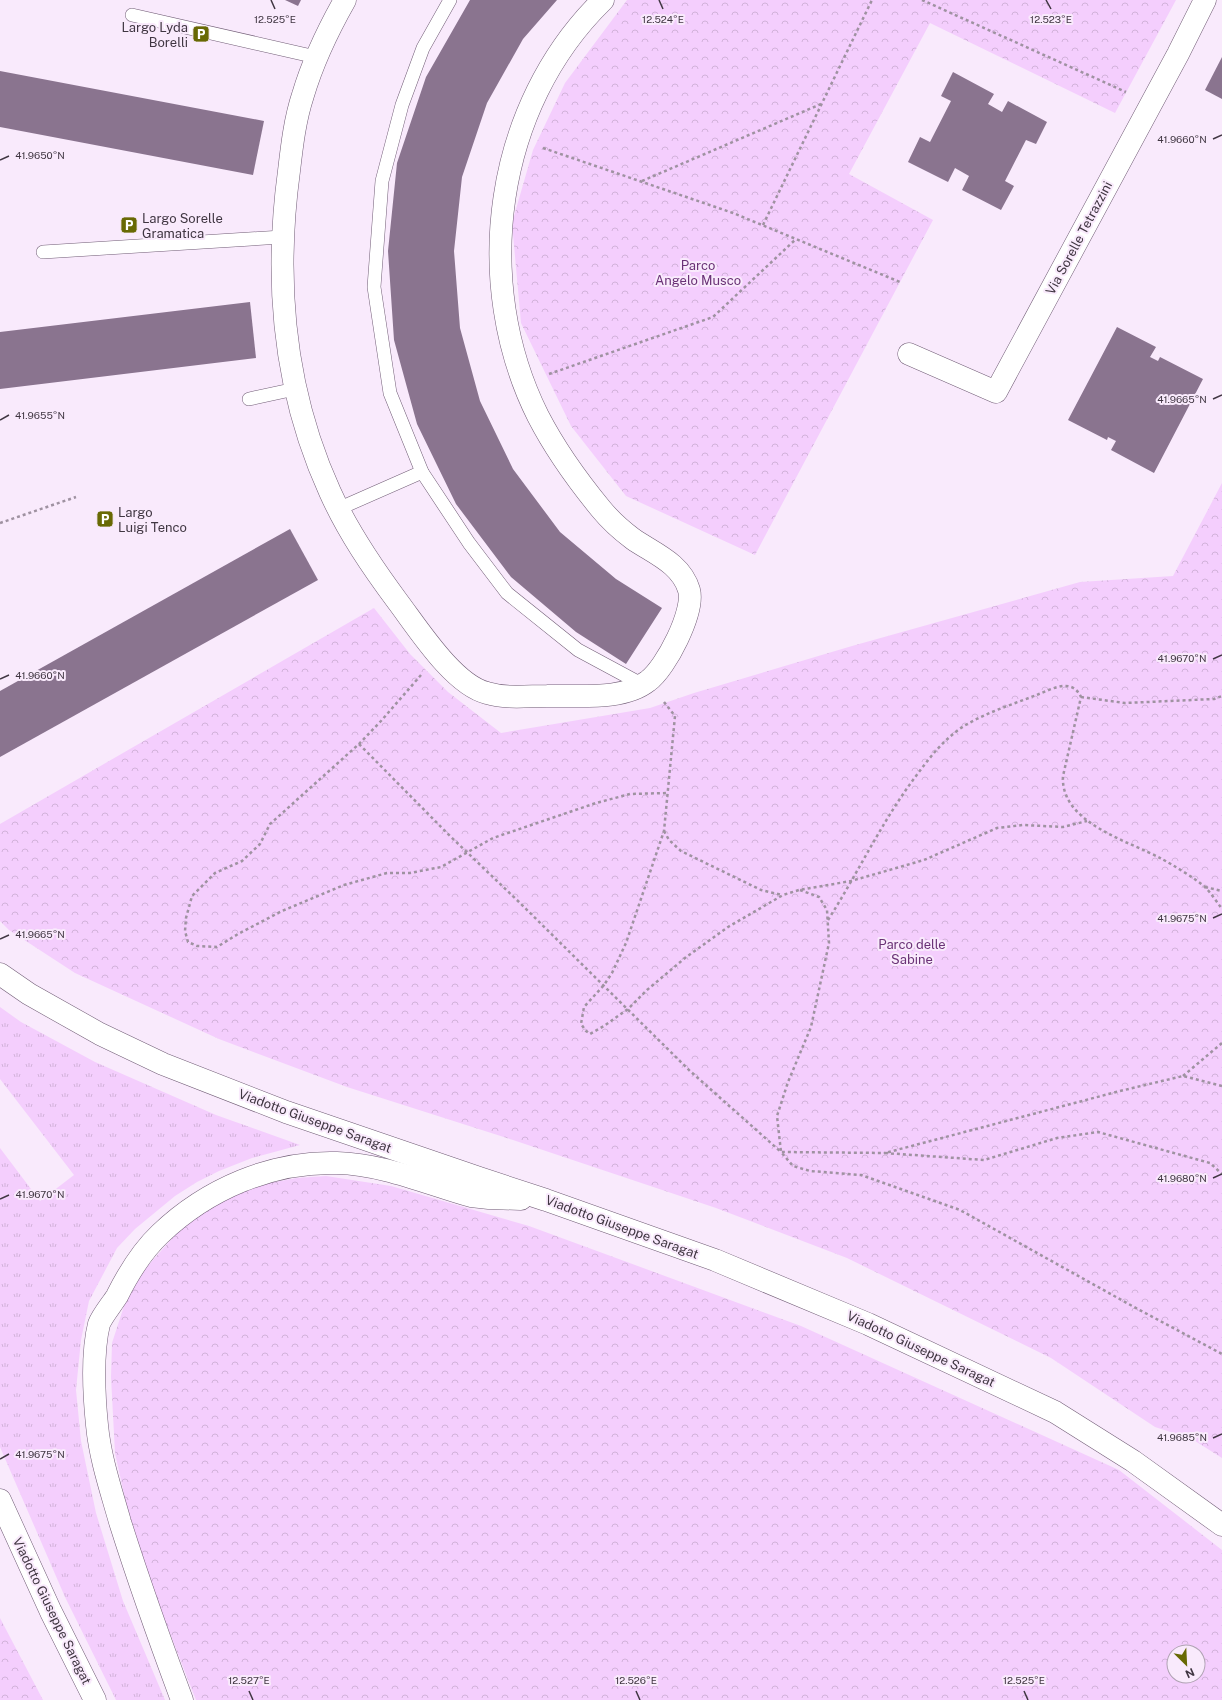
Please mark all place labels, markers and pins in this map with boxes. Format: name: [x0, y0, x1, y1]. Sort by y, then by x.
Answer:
place label: Largo Lyda Borelli: [122, 20, 188, 50]
parking icon: Largo Lyda Borelli: [191, 24, 211, 44]
place label: Largo Sorelle Gramatica: [142, 211, 223, 241]
parking icon: Largo Sorelle Gramatica: [119, 215, 139, 235]
place label: Largo Luigi Tenco: [118, 505, 187, 535]
parking icon: Largo Luigi Tenco: [95, 509, 115, 529]

